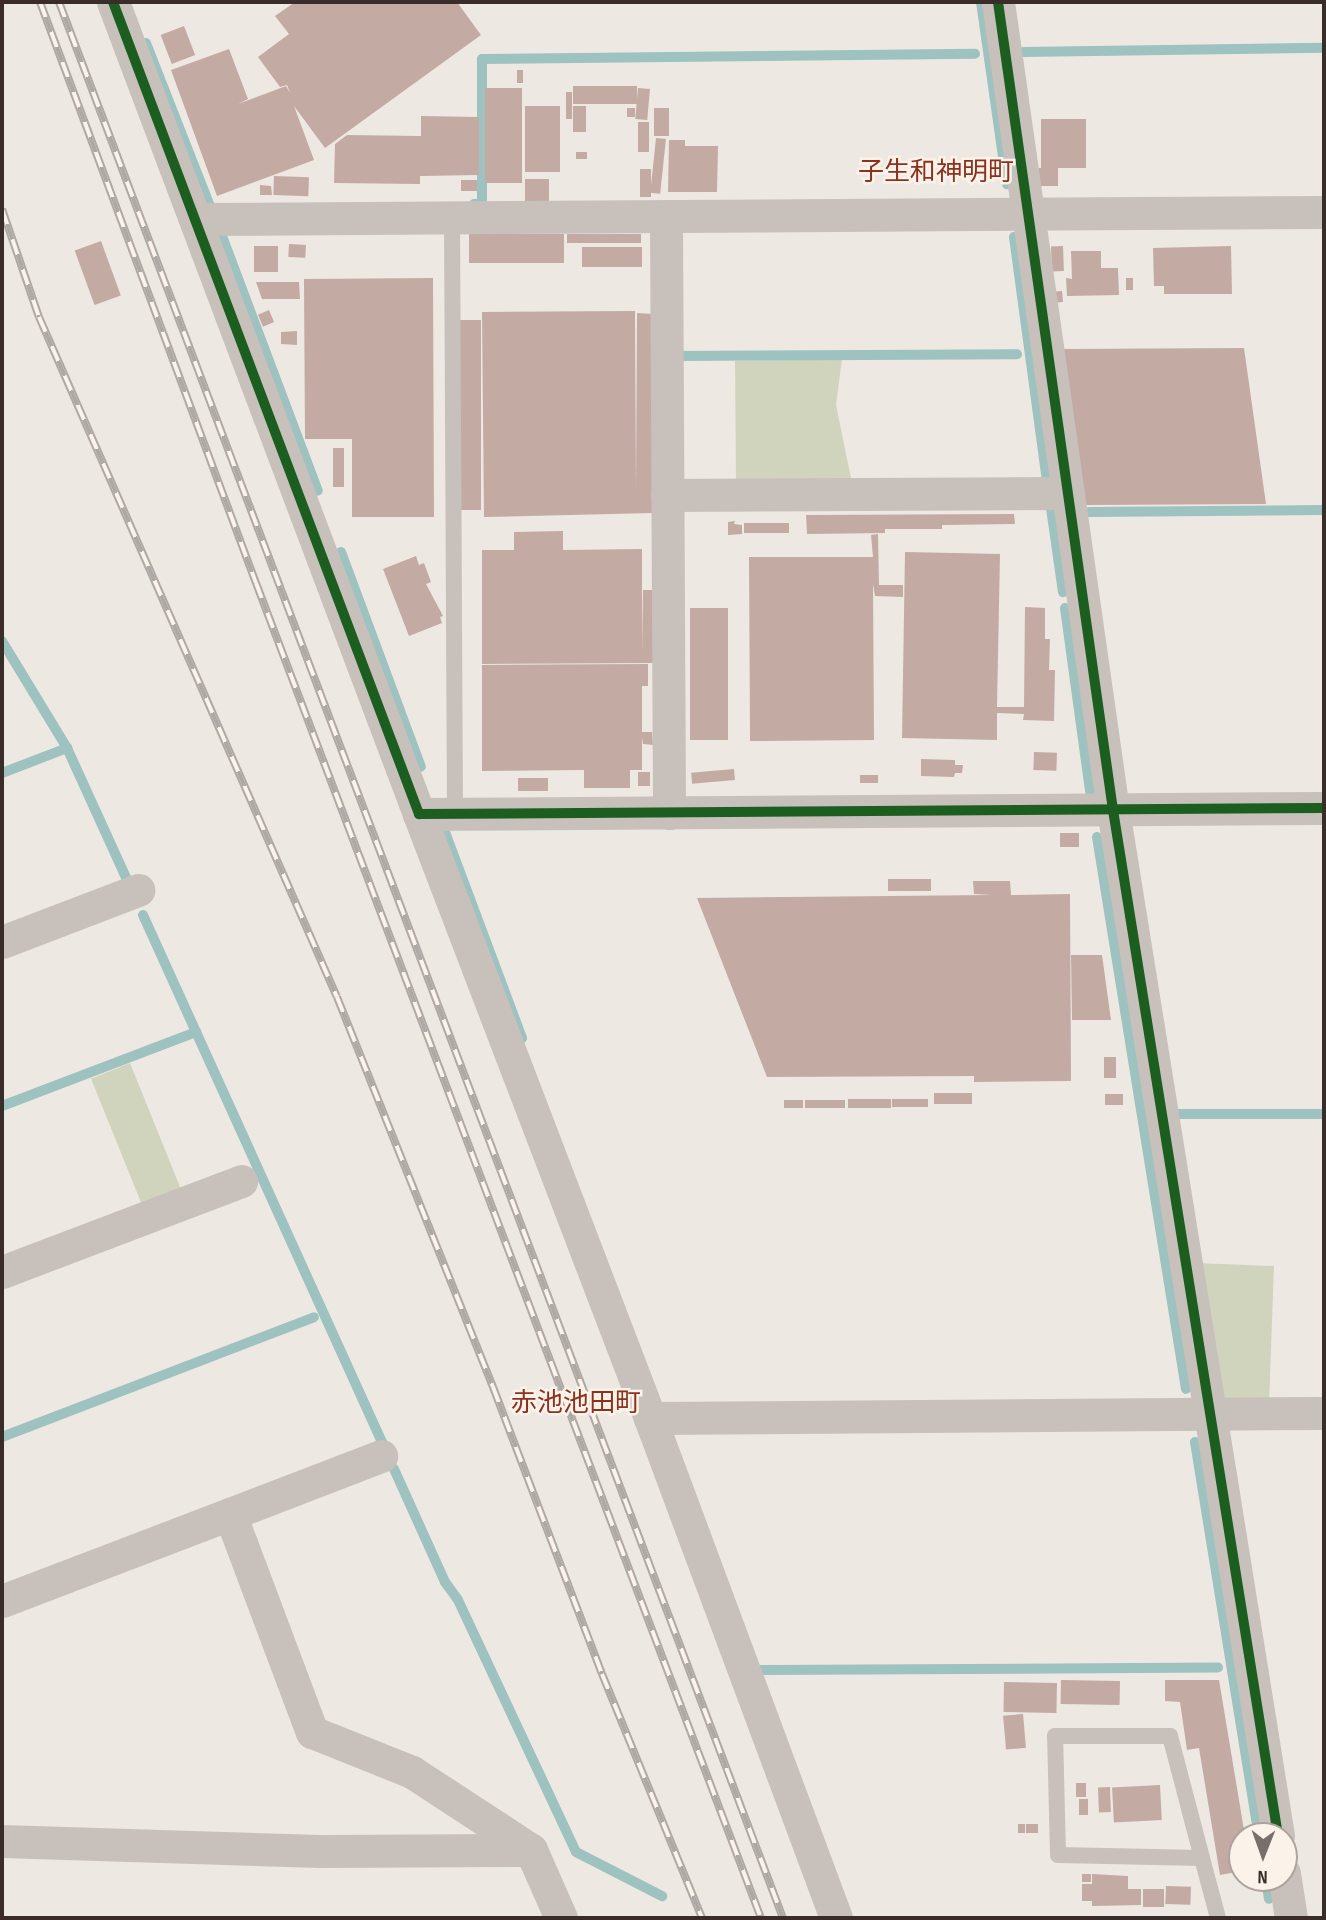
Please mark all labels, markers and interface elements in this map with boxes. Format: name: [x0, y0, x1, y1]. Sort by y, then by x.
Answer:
district label: 子生和神明町: [858, 157, 1014, 189]
district label: 赤池池田町: [511, 1388, 641, 1420]
north arrow: [1228, 1822, 1298, 1892]
text: N: [1257, 1865, 1268, 1888]

